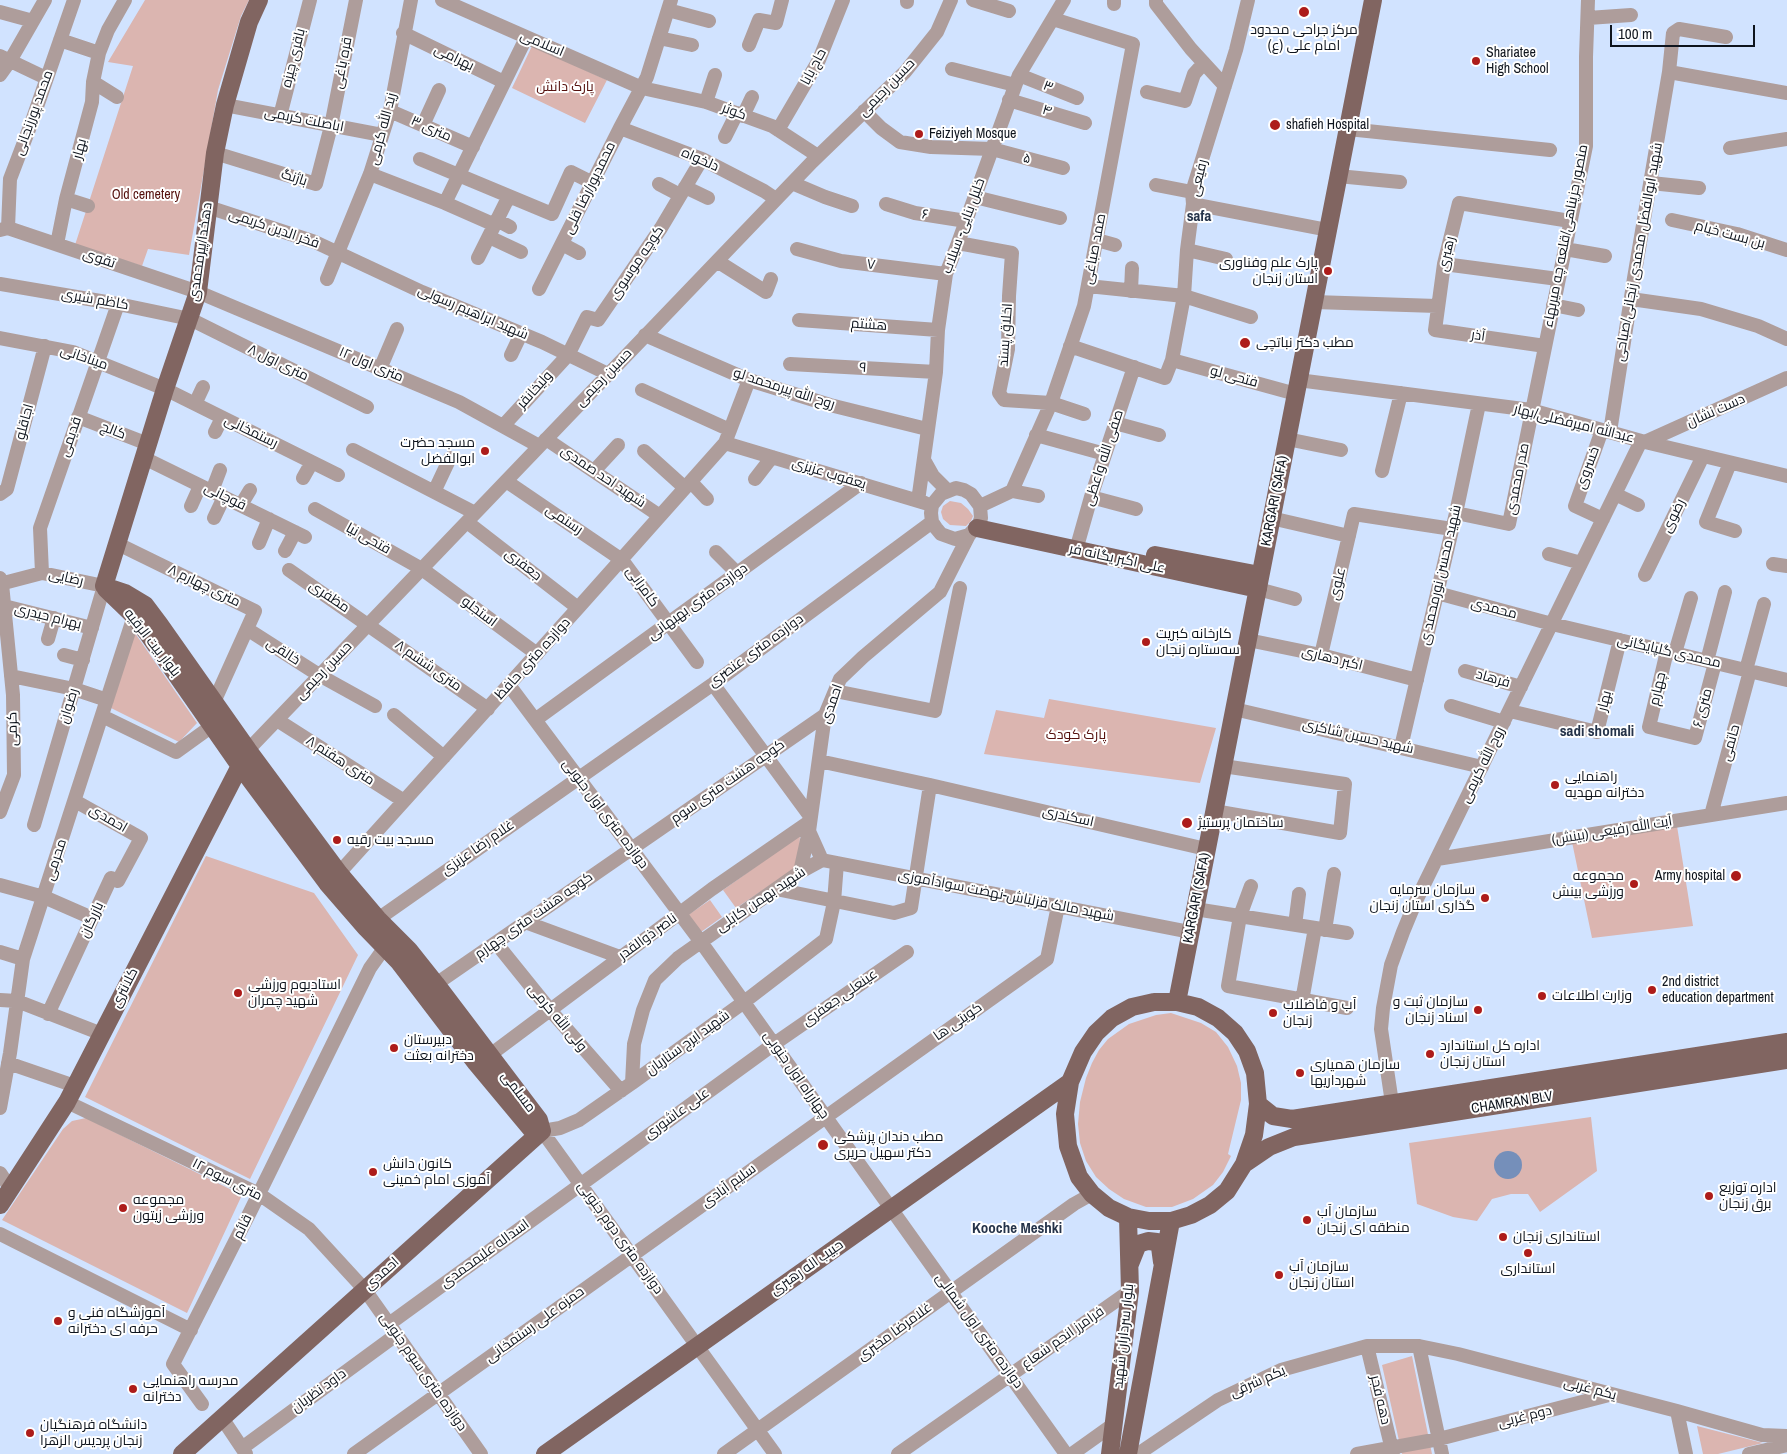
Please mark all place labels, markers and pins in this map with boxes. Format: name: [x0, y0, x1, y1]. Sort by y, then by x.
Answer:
marker: مرکز جراحی محدود امام علی (ع): [1297, 5, 1311, 19]
place label: مرکز جراحی محدود امام علی (ع): [1250, 22, 1358, 54]
place label: Shariatee High School: [1486, 45, 1549, 78]
marker: Shariatee High School: [1470, 55, 1482, 67]
place label: shafieh Hospital: [1286, 117, 1369, 133]
marker: shafieh Hospital: [1268, 118, 1282, 132]
place label: Feiziyeh Mosque: [929, 126, 1016, 142]
marker: Feiziyeh Mosque: [913, 128, 925, 140]
place label: پارک علم وفناوری استان زنجان: [1219, 255, 1318, 288]
marker: پارک علم وفناوری استان زنجان: [1322, 265, 1334, 277]
place label: مطب دکتر نباتچی: [1256, 335, 1354, 351]
marker: مطب دکتر نباتچی: [1238, 336, 1252, 350]
place label: مسجد حضرت ابوالفضل: [400, 435, 475, 468]
marker: مسجد حضرت ابوالفضل: [479, 445, 491, 457]
place label: کارخانه کبریت سه‌ستاره زنجان: [1156, 626, 1240, 658]
marker: کارخانه کبریت سه‌ستاره زنجان: [1140, 636, 1152, 648]
place label: راهنمایی دخترانه مهدیه: [1565, 769, 1644, 802]
marker: راهنمایی دخترانه مهدیه: [1549, 779, 1561, 791]
place label: ساختمان پرستیژ: [1198, 815, 1284, 831]
marker: ساختمان پرستیژ: [1180, 816, 1194, 830]
place label: مسجد بیت رقیه: [347, 832, 434, 848]
marker: مسجد بیت رقیه: [331, 834, 343, 846]
place label: مجموعه ورزشی بینش: [1552, 868, 1624, 900]
place label: Army hospital: [1655, 868, 1725, 884]
marker: Army hospital: [1729, 869, 1743, 883]
marker: مجموعه ورزشی بینش: [1628, 878, 1640, 890]
place label: سازمان سرمایه گذاری استان زنجان: [1369, 882, 1475, 914]
marker: سازمان سرمایه گذاری استان زنجان: [1479, 892, 1491, 904]
place label: 2nd district education department: [1662, 974, 1774, 1006]
place label: استادیوم ورزشی شهید چمران: [248, 977, 341, 1010]
marker: 2nd district education department: [1646, 984, 1658, 996]
marker: استادیوم ورزشی شهید چمران: [232, 987, 244, 999]
place label: وزارت اطلاعات: [1552, 988, 1632, 1004]
marker: وزارت اطلاعات: [1536, 990, 1548, 1002]
place label: سازمان ثبت و اسناد زنجان: [1393, 994, 1468, 1026]
place label: آب و فاضلاب زنجان: [1283, 997, 1356, 1030]
marker: سازمان ثبت و اسناد زنجان: [1472, 1004, 1484, 1016]
marker: آب و فاضلاب زنجان: [1267, 1007, 1279, 1019]
place label: دبیرستان دخترانه بعثت: [404, 1032, 474, 1064]
place label: اداره کل استاندارد استان زنجان: [1440, 1038, 1540, 1070]
marker: دبیرستان دخترانه بعثت: [388, 1042, 400, 1054]
marker: اداره کل استاندارد استان زنجان: [1424, 1048, 1436, 1060]
place label: سازمان همیاری شهرداریها: [1310, 1057, 1400, 1090]
marker: سازمان همیاری شهرداریها: [1294, 1067, 1306, 1079]
place label: مطب دندان پزشکی دکتر سهیل حریری: [834, 1129, 943, 1162]
marker: مطب دندان پزشکی دکتر سهیل حریری: [816, 1138, 830, 1152]
place label: کانون دانش آموزی امام خمینی: [383, 1156, 490, 1188]
marker: کانون دانش آموزی امام خمینی: [367, 1166, 379, 1178]
place label: اداره توزیع برق زنجان: [1719, 1180, 1776, 1212]
marker: اداره توزیع برق زنجان: [1703, 1190, 1715, 1202]
place label: مجموعه ورزشی زیتون: [133, 1192, 204, 1224]
marker: مجموعه ورزشی زیتون: [117, 1202, 129, 1214]
place label: سازمان آب منطقه ای زنجان: [1317, 1204, 1410, 1236]
marker: سازمان آب منطقه ای زنجان: [1301, 1214, 1313, 1226]
place label: استانداری زنجان: [1513, 1229, 1600, 1245]
marker: استانداری زنجان: [1497, 1231, 1509, 1243]
marker: استانداری: [1522, 1247, 1534, 1259]
place label: سازمان آب استان زنجان: [1289, 1259, 1354, 1292]
place label: استانداری: [1501, 1261, 1555, 1277]
marker: سازمان آب استان زنجان: [1273, 1269, 1285, 1281]
place label: آموزشگاه فنی و حرفه ای دخترانه: [68, 1305, 165, 1338]
marker: آموزشگاه فنی و حرفه ای دخترانه: [52, 1315, 64, 1327]
place label: مدرسه راهنمایی دخترانه: [143, 1373, 238, 1405]
marker: مدرسه راهنمایی دخترانه: [127, 1383, 139, 1395]
place label: دانشگاه فرهنگیان زنجان پردیس الزهرا: [40, 1417, 147, 1450]
marker: دانشگاه فرهنگیان زنجان پردیس الزهرا: [24, 1427, 36, 1439]

